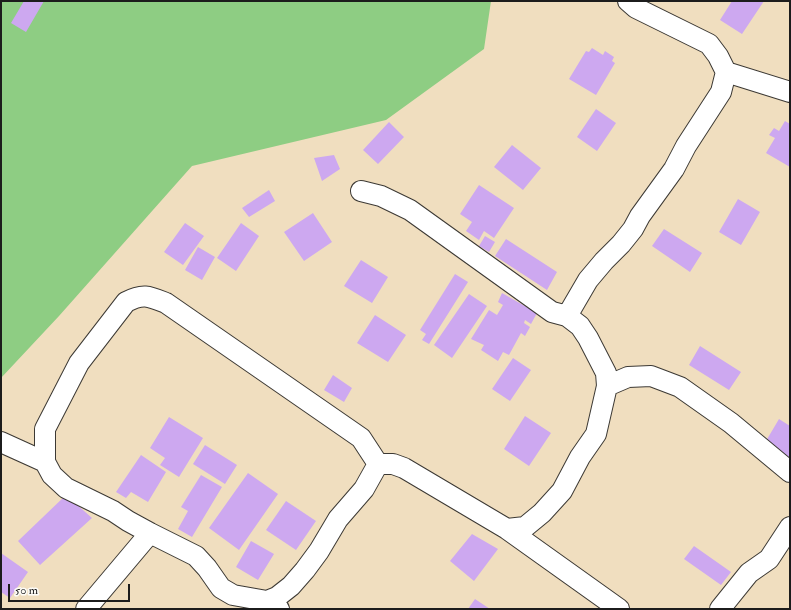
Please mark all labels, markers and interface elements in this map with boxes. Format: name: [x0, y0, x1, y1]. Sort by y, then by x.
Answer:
scale bar: [10, 576, 132, 602]
text: 50 m: [15, 583, 38, 598]

